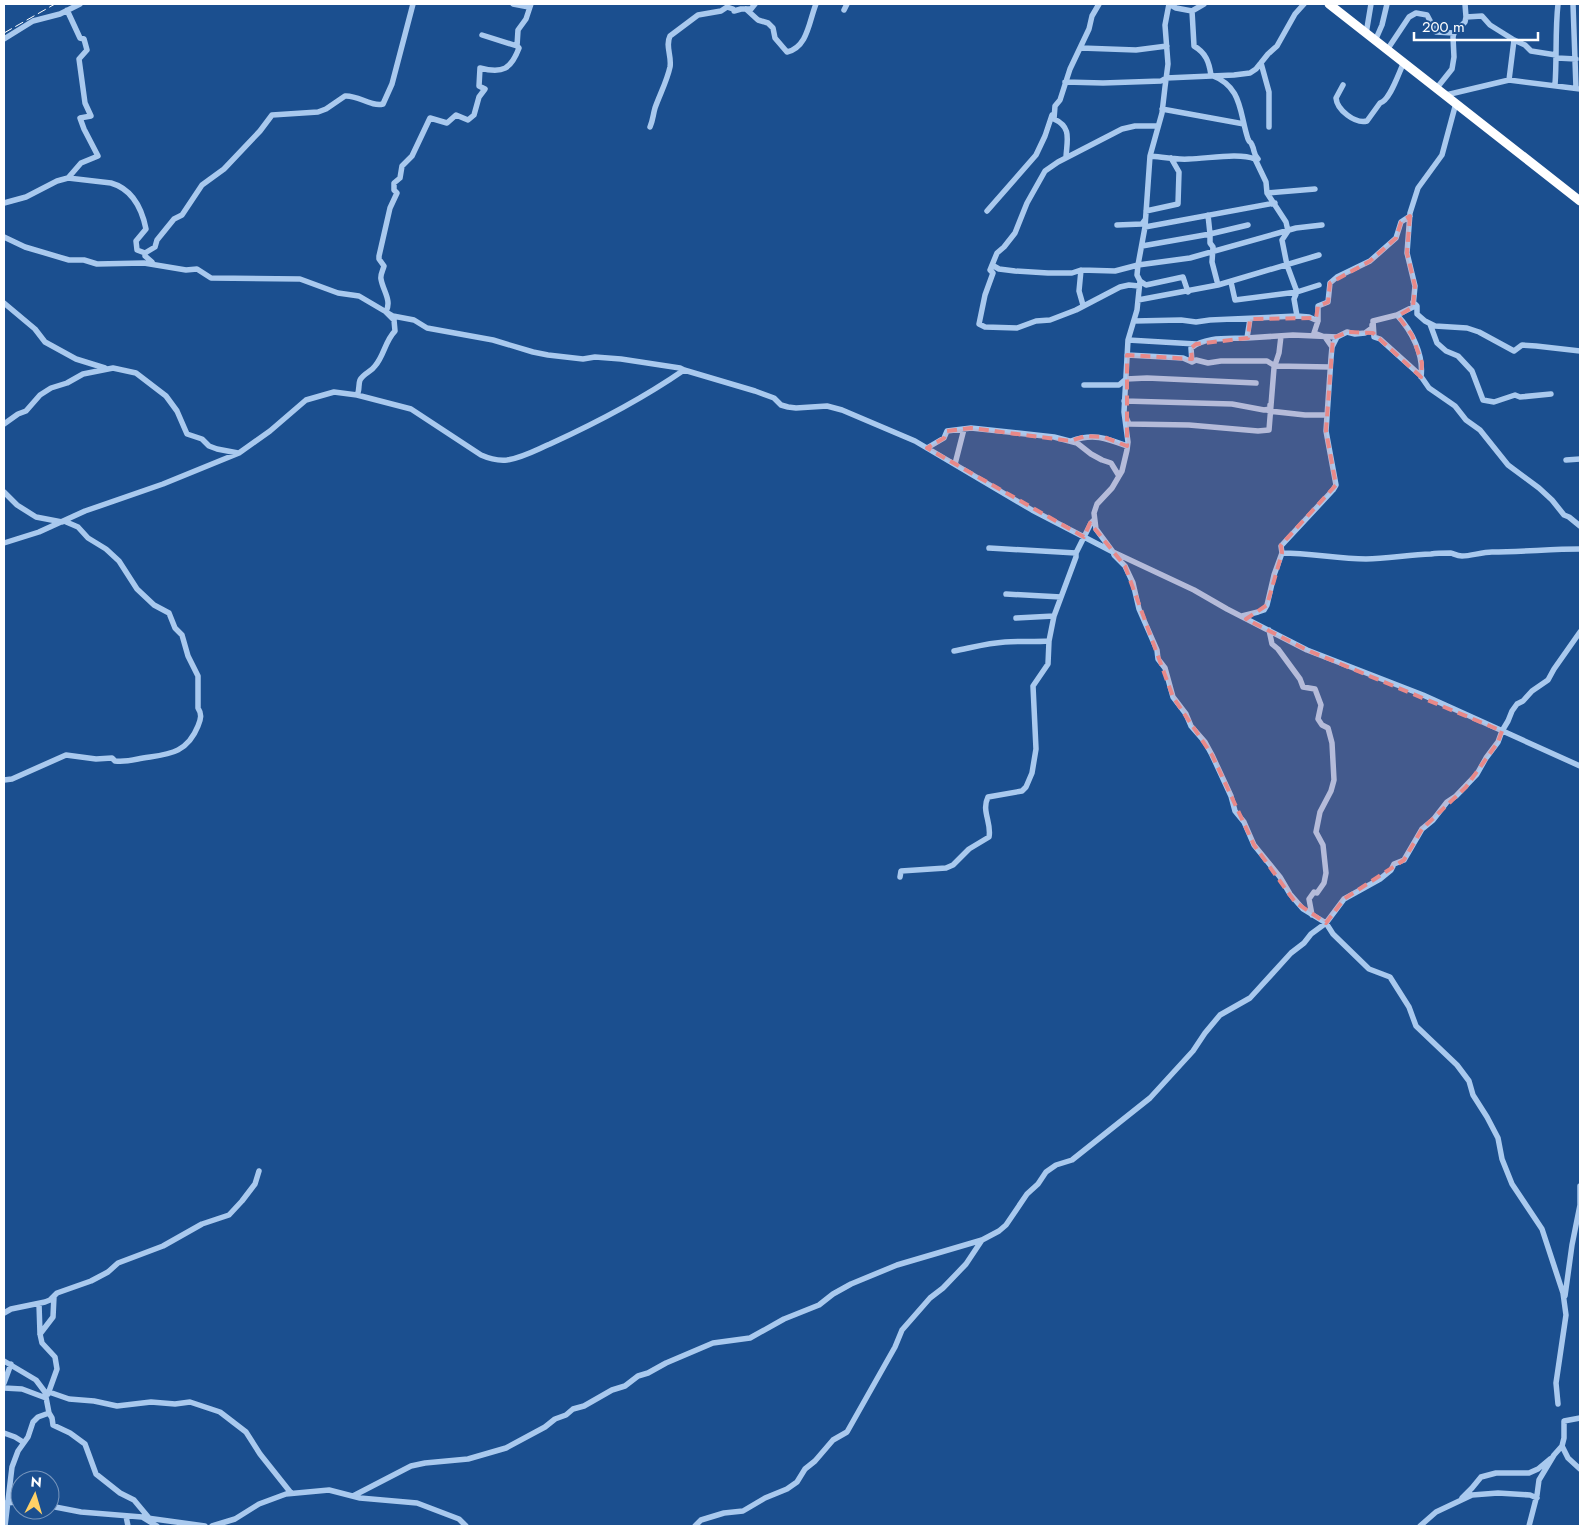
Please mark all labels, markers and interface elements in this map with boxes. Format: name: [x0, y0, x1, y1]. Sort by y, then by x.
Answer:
scale bar: [1414, 10, 1538, 42]
text: 200 m: [1422, 16, 1465, 38]
north arrow: [10, 1470, 60, 1520]
text: N: [30, 1472, 43, 1492]

